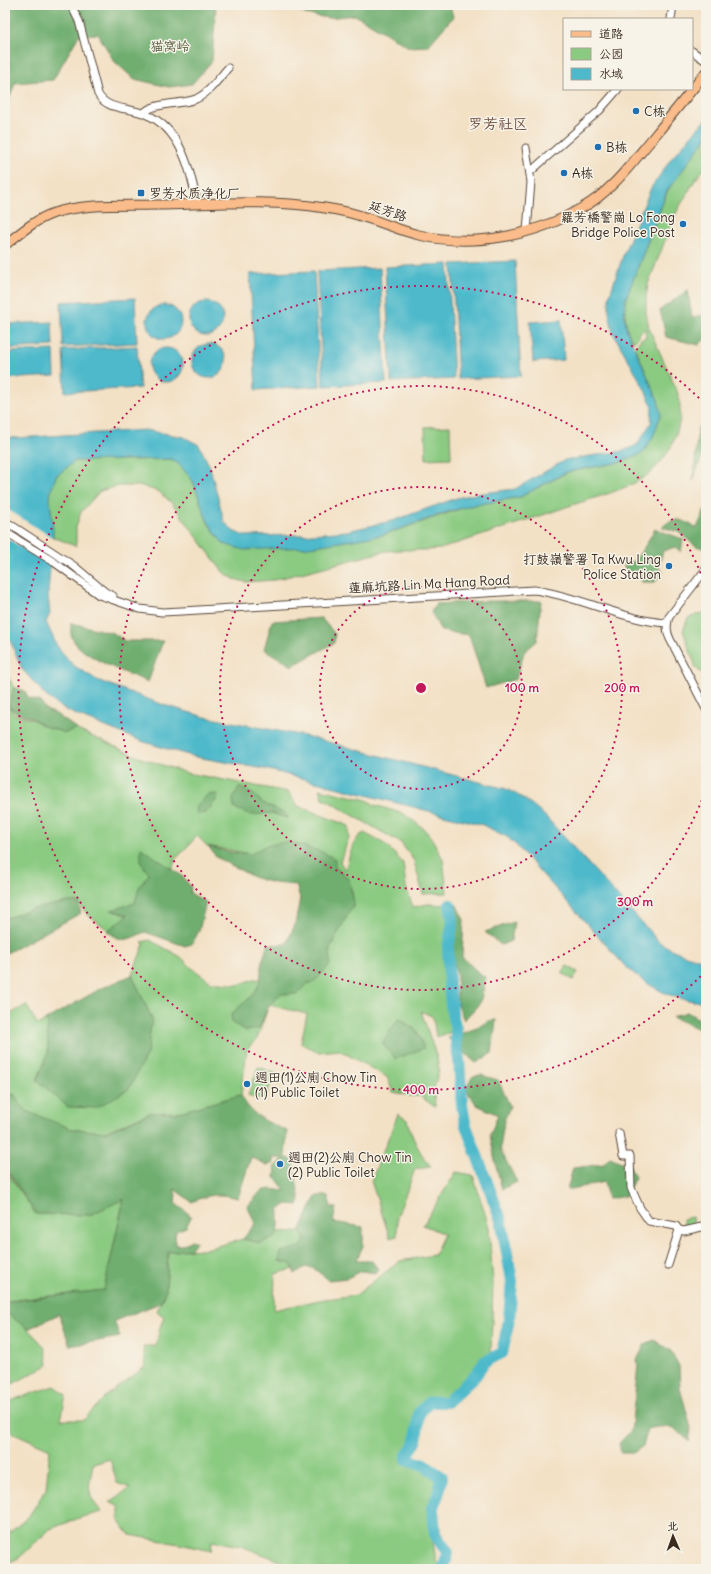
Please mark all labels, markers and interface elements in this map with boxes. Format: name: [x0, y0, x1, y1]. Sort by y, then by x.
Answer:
legend: [563, 18, 693, 90]
text: 道路: [599, 26, 623, 41]
park label: 猫窝岭: [150, 38, 190, 55]
text: 公园: [599, 46, 623, 61]
text: 水域: [599, 66, 623, 81]
place label: C栋: [644, 103, 666, 120]
marker: C栋: [631, 106, 641, 116]
district label: 罗芳社区: [468, 114, 528, 133]
place label: B栋: [606, 139, 628, 156]
marker: B栋: [593, 142, 603, 152]
place label: A栋: [572, 165, 593, 182]
marker: A栋: [559, 168, 569, 178]
place label: 罗芳水质净化厂: [149, 185, 240, 202]
marker: 罗芳水质净化厂: [136, 188, 146, 198]
street label: 延芳路: [367, 197, 409, 225]
place label: 羅芳橋警崗 Lo Fong Bridge Police Post: [561, 209, 676, 241]
marker: 羅芳橋警崗 Lo Fong Bridge Police Post: [678, 219, 688, 229]
place label: 打鼓嶺警署 Ta Kwu Ling Police Station: [523, 551, 661, 583]
marker: 打鼓嶺警署 Ta Kwu Ling Police Station: [664, 561, 674, 571]
street label: 蓮麻坑路 Lin Ma Hang Road: [348, 571, 511, 597]
text: 100 m: [505, 680, 539, 695]
text: 200 m: [604, 680, 640, 695]
centre of rings: [414, 681, 428, 695]
text: 300 m: [617, 894, 653, 909]
place label: 週田(1)公廁 Chow Tin (1) Public Toilet: [255, 1069, 377, 1101]
marker: 週田(1)公廁 Chow Tin (1) Public Toilet: [242, 1079, 252, 1089]
text: 400 m: [403, 1082, 440, 1097]
place label: 週田(2)公廁 Chow Tin (2) Public Toilet: [288, 1149, 412, 1181]
marker: 週田(2)公廁 Chow Tin (2) Public Toilet: [275, 1159, 285, 1169]
north arrow: [653, 1516, 693, 1556]
text: 北: [667, 1519, 678, 1533]

